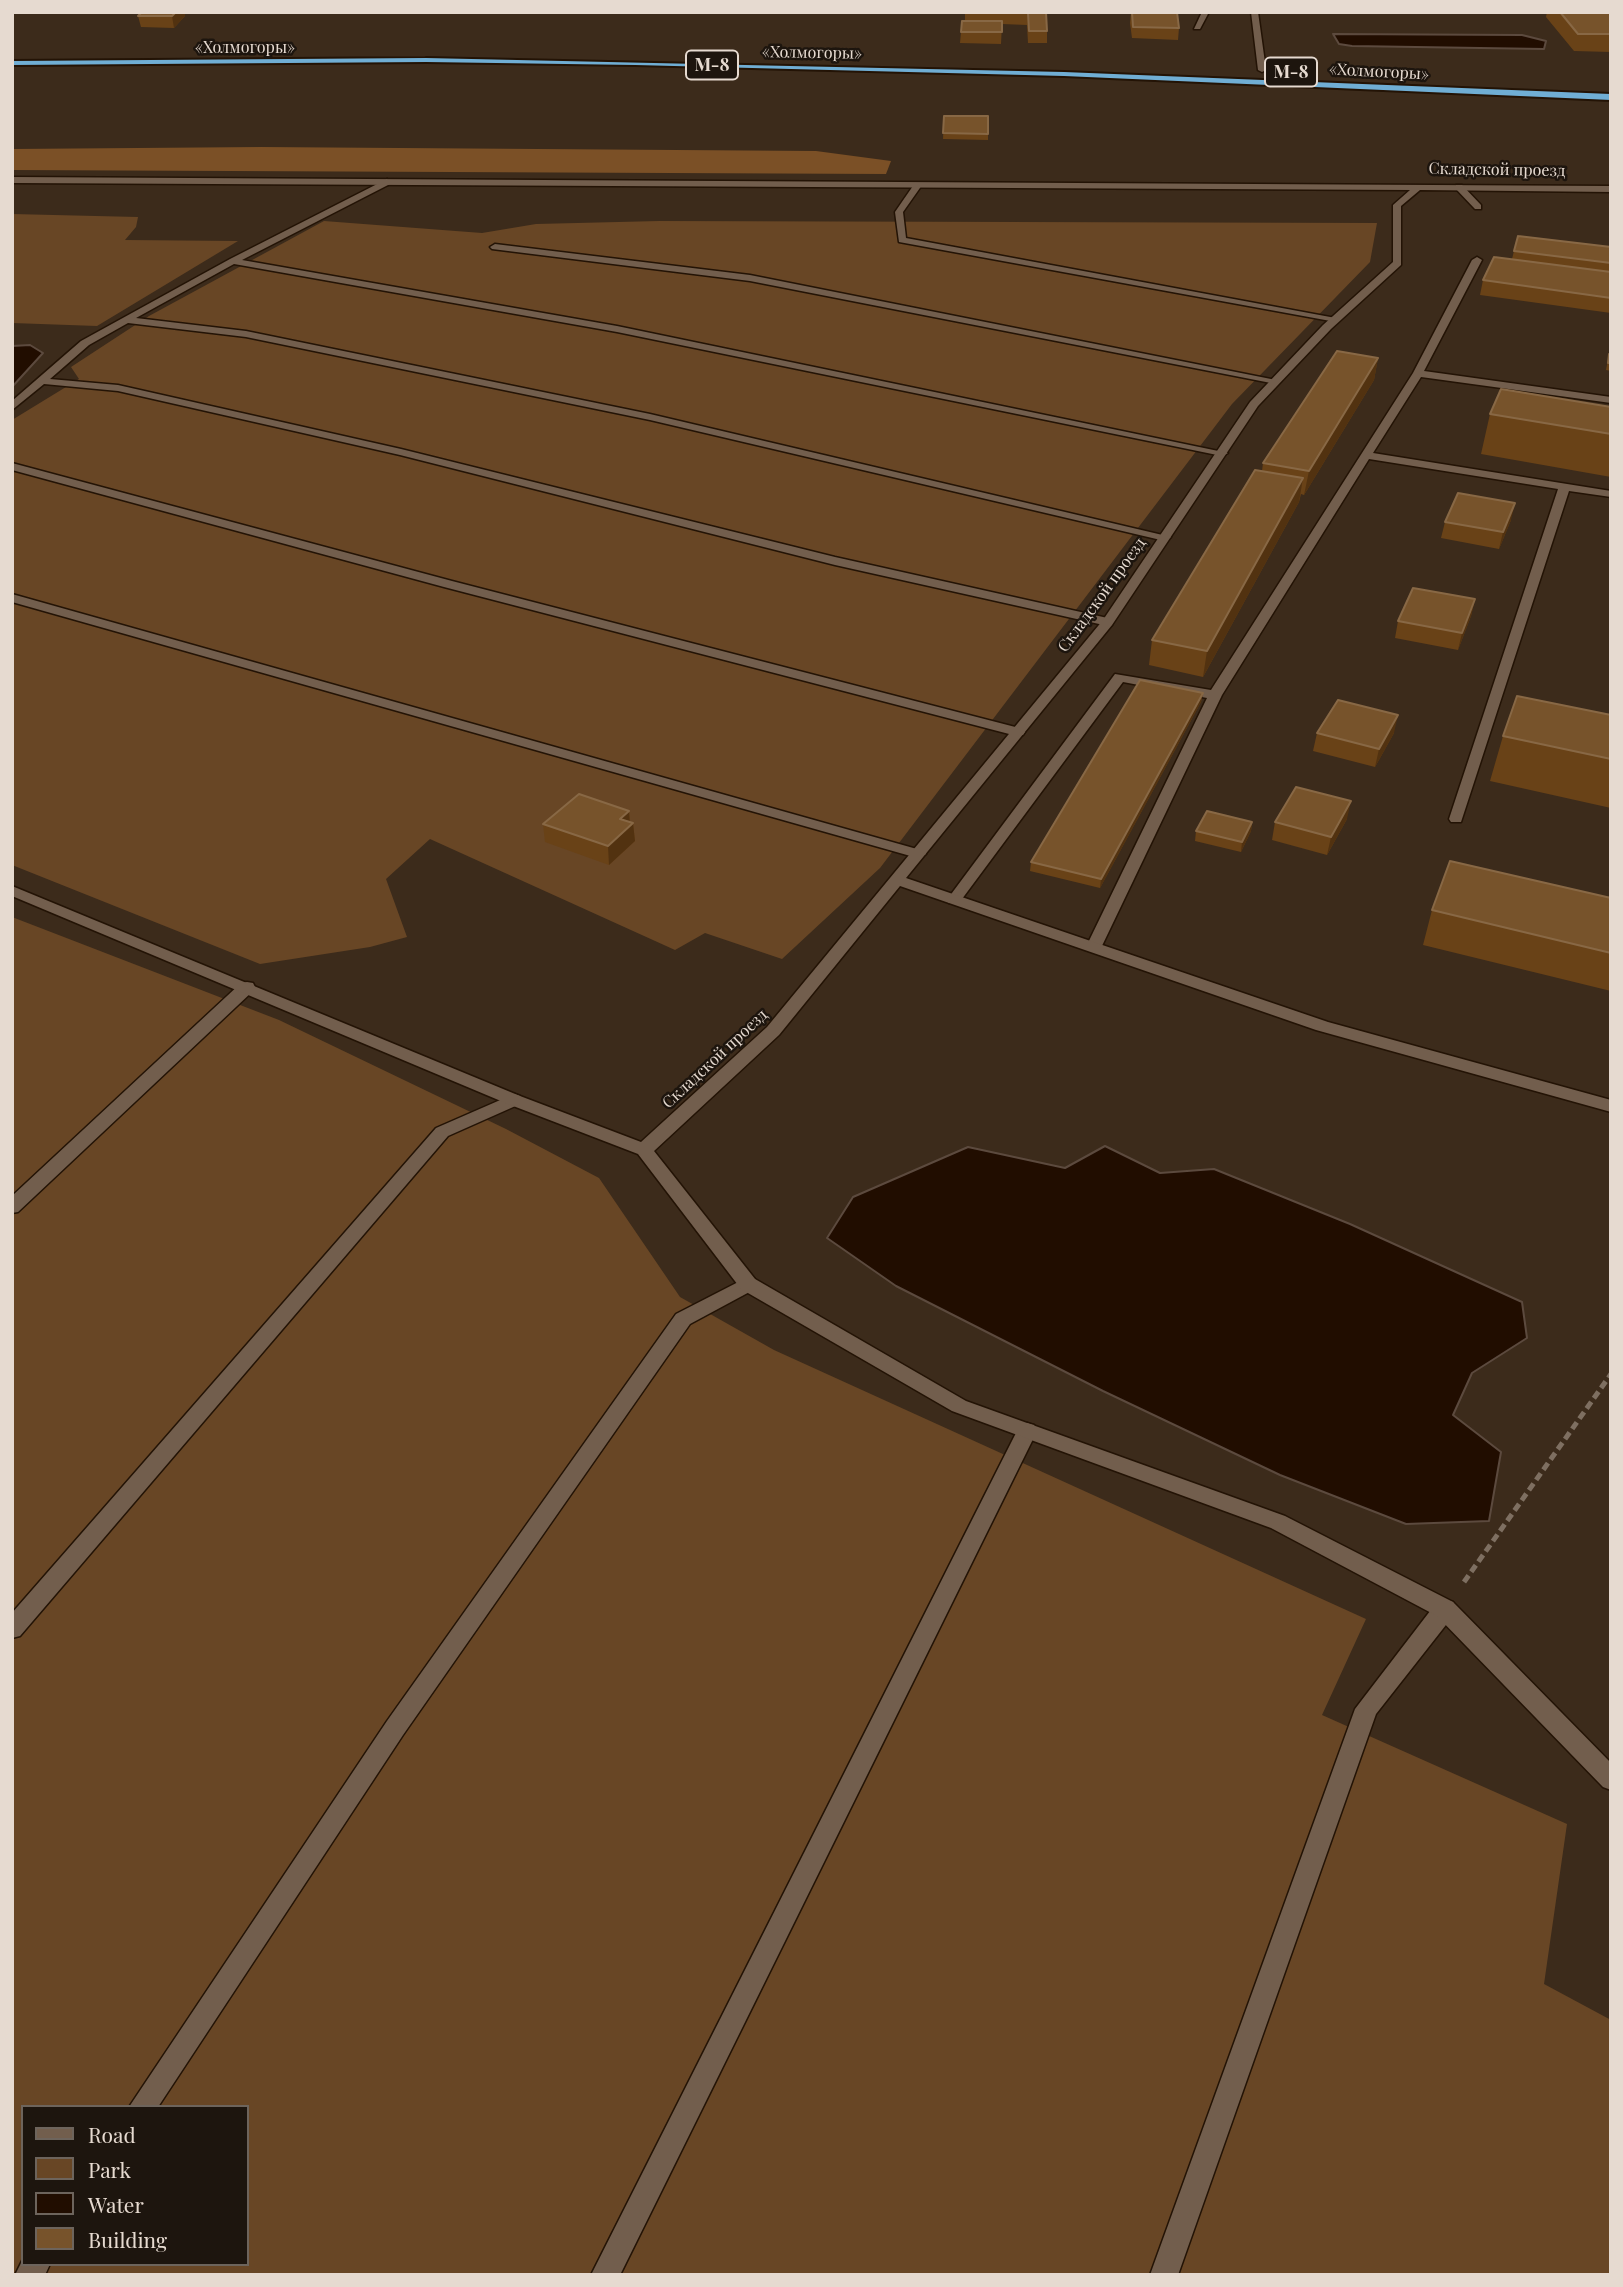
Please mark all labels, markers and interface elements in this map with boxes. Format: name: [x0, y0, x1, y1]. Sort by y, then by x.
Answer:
street label: «Холмогоры»: [195, 38, 295, 58]
street label: «Холмогоры»: [762, 43, 862, 63]
road number: М-8: [686, 51, 738, 80]
road number: М-8: [1265, 58, 1317, 86]
street label: «Холмогоры»: [1329, 60, 1429, 84]
street label: Складской проезд: [1428, 159, 1566, 181]
street label: Складской проезд: [1054, 534, 1150, 656]
street label: Складской проезд: [658, 1005, 772, 1113]
legend: [21, 2105, 248, 2266]
text: Road: [88, 2120, 136, 2148]
text: Park: [88, 2155, 131, 2183]
text: Water: [88, 2190, 144, 2218]
text: Building: [88, 2225, 167, 2253]

